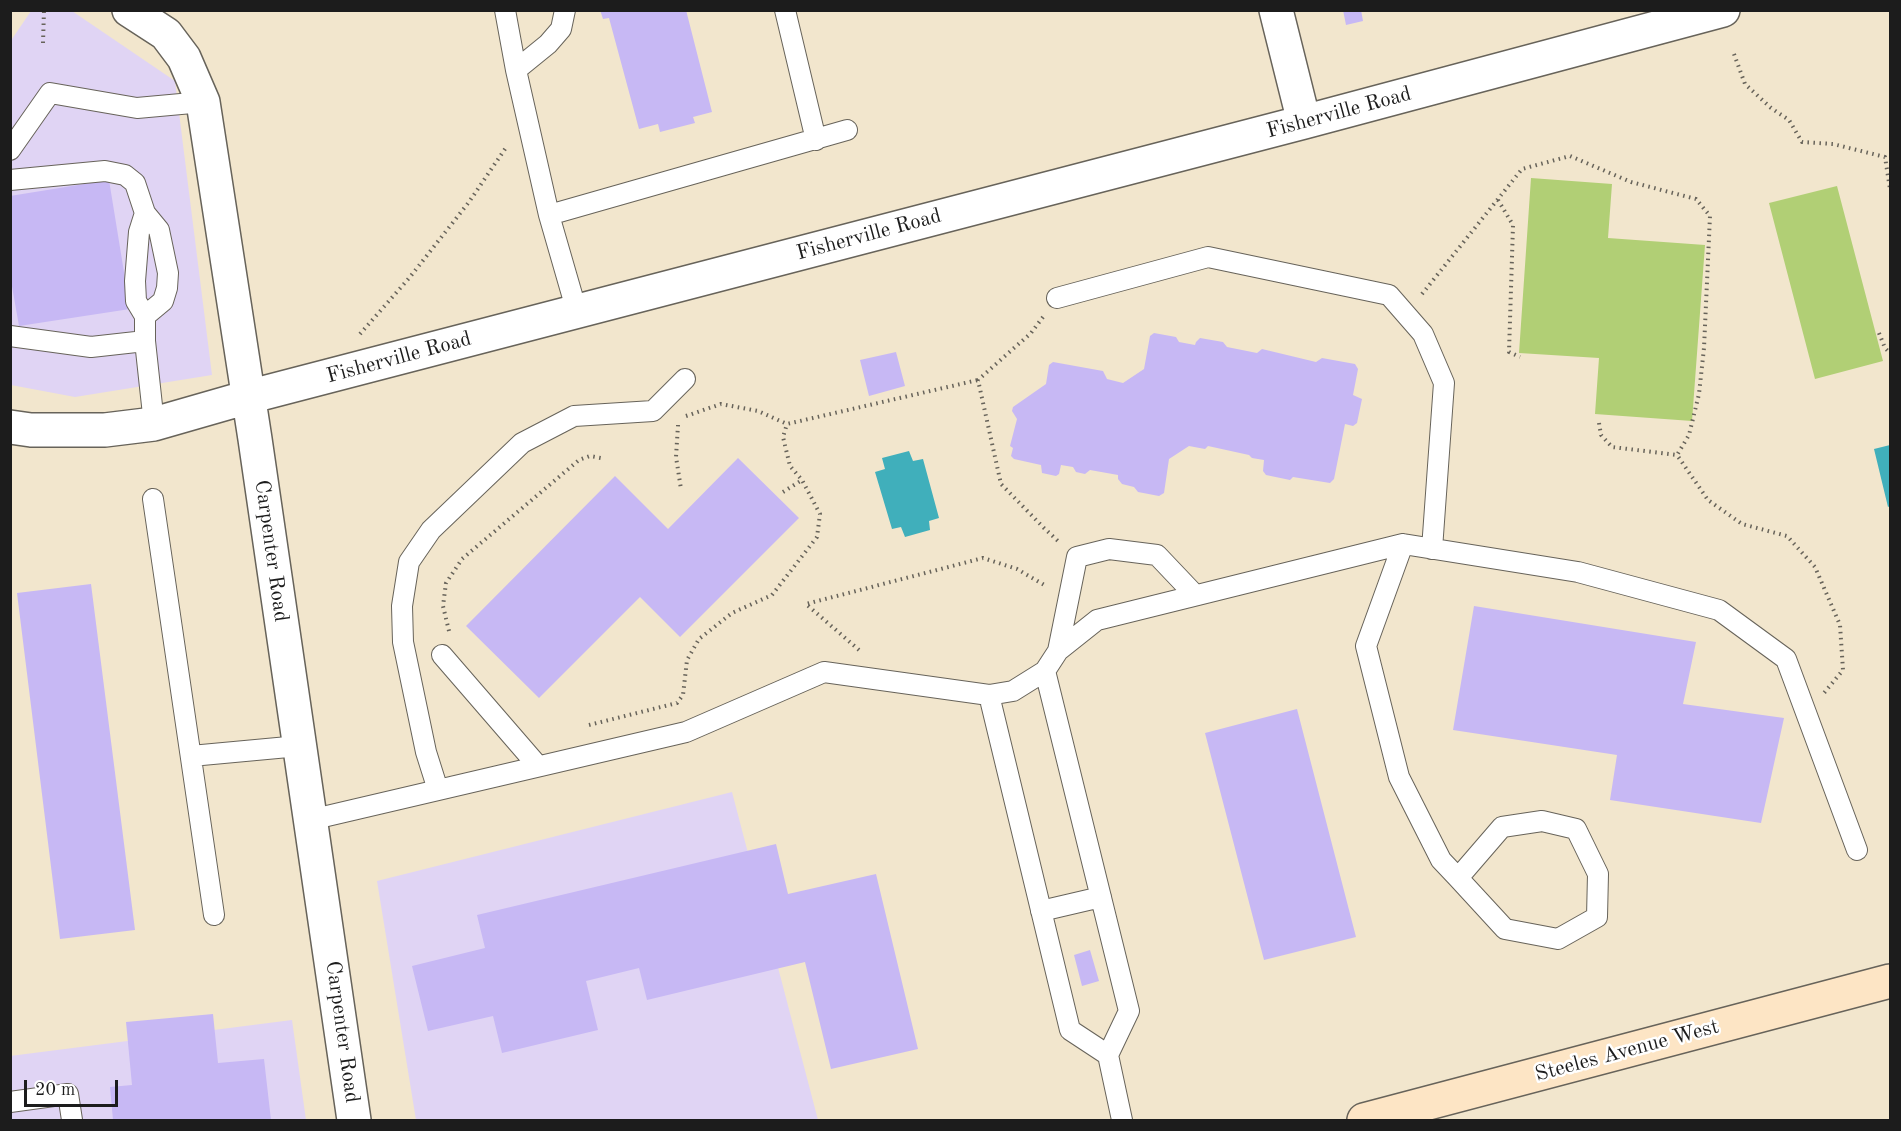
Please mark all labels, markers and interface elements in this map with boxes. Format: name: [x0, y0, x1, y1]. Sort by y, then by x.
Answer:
street label: Fisherville Road: [1264, 82, 1414, 144]
street label: Fisherville Road: [794, 204, 944, 266]
street label: Fisherville Road: [324, 327, 474, 389]
street label: Carpenter Road: [249, 478, 293, 624]
street label: Carpenter Road: [320, 959, 364, 1105]
street label: Steeles Avenue West: [1532, 1014, 1722, 1088]
scale bar: [27, 1068, 122, 1106]
text: 20 m: [35, 1081, 75, 1099]

